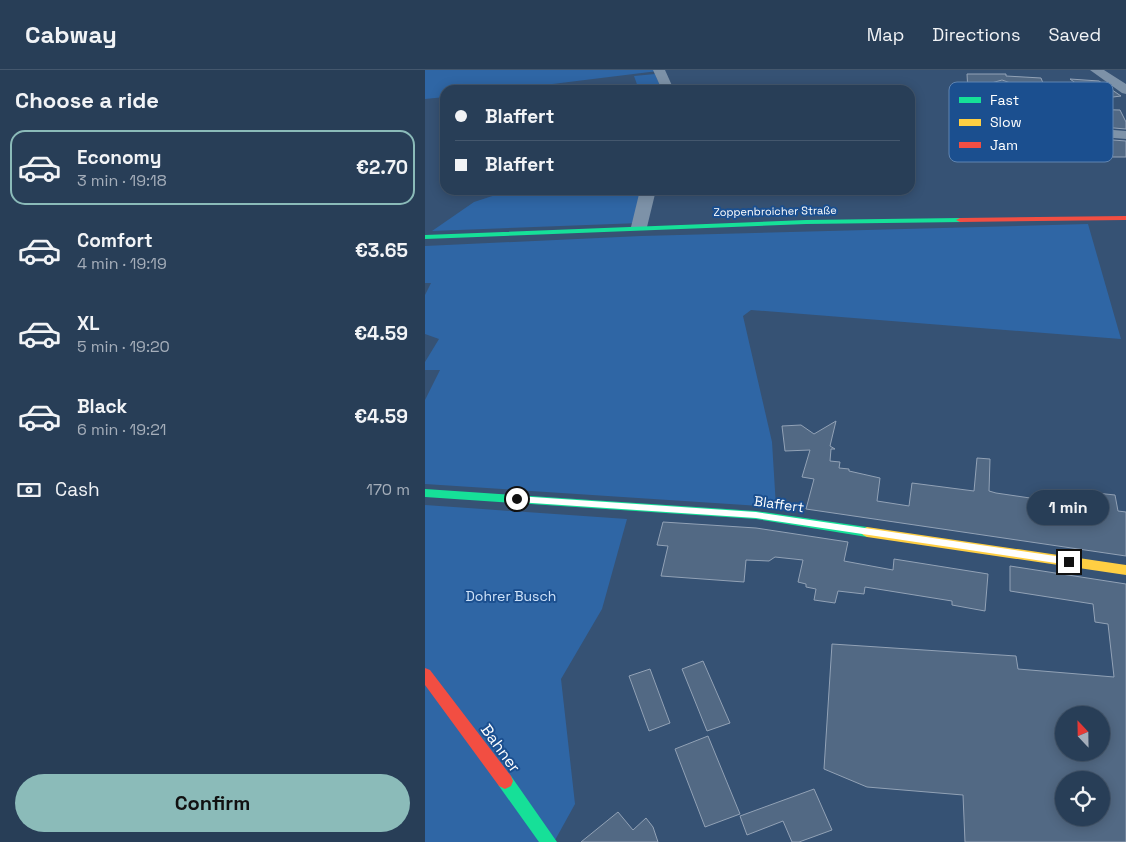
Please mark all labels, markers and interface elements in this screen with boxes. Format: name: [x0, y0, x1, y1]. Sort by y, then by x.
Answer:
text: Cabway: [25, 19, 117, 50]
text: Map: [867, 23, 904, 46]
text: Directions: [932, 23, 1021, 46]
text: Saved: [1049, 23, 1101, 46]
legend: [949, 82, 1113, 162]
text: Choose a ride: [15, 86, 159, 114]
text: Fast: [990, 91, 1019, 109]
text: Blaffert: [485, 104, 554, 129]
text: Slow: [990, 113, 1022, 131]
text: Jam: [990, 136, 1018, 154]
icon: car: [17, 145, 62, 190]
text: Economy: [77, 145, 161, 170]
text: Blaffert: [485, 152, 554, 177]
text: €2.70: [356, 155, 408, 180]
text: 3 min · 19:18: [77, 170, 167, 191]
street label: Zoppenbroicher Straße: [713, 203, 837, 219]
icon: car: [17, 228, 62, 273]
text: Comfort: [77, 228, 153, 253]
text: €3.65: [355, 238, 408, 263]
text: 4 min · 19:19: [77, 253, 167, 274]
icon: car: [17, 311, 62, 356]
text: XL: [77, 311, 100, 336]
text: €4.59: [354, 321, 408, 346]
text: 5 min · 19:20: [77, 336, 170, 357]
icon: car: [17, 394, 62, 439]
text: Black: [77, 394, 127, 419]
text: €4.59: [354, 404, 408, 429]
text: 6 min · 19:21: [77, 419, 166, 440]
icon: cash: [15, 476, 43, 504]
text: Cash: [55, 477, 100, 502]
text: 170 m: [366, 479, 410, 500]
route start: [506, 488, 528, 510]
callout: 1 min: [1028, 490, 1110, 524]
street label: Blaffert: [753, 492, 805, 516]
text: 1 min: [1048, 497, 1088, 518]
route end: [1058, 551, 1080, 573]
park label: Dohrer Busch: [466, 587, 556, 605]
north arrow: [1055, 706, 1110, 761]
map controls: [1055, 706, 1110, 826]
street label: Bahner: [476, 720, 525, 777]
button: locate: [1055, 771, 1110, 826]
button: Confirm: [15, 774, 410, 832]

